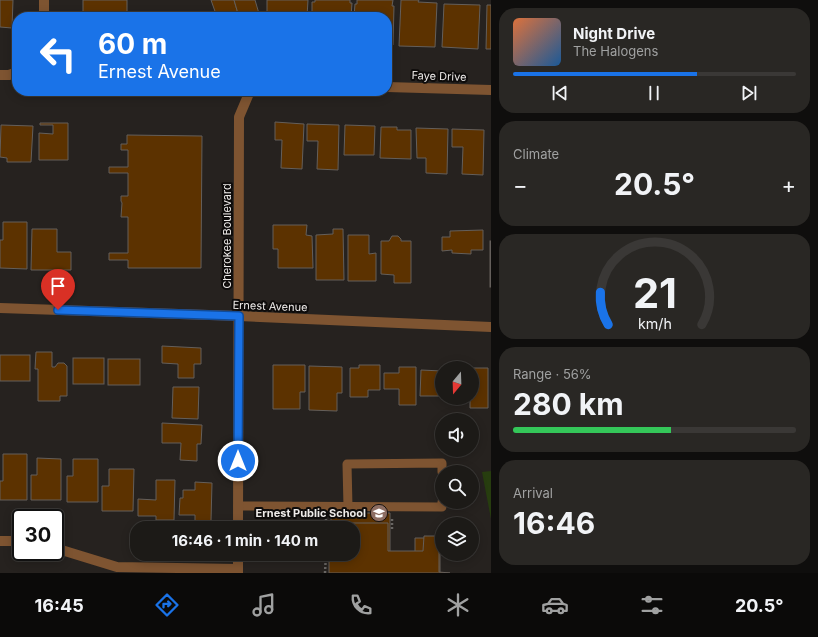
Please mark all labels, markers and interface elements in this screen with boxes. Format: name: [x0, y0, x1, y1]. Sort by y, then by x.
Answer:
text: Night Drive: [573, 24, 655, 43]
text: 60 m: [98, 27, 167, 61]
icon: left: [32, 28, 84, 80]
text: The Halogens: [573, 43, 658, 59]
text: Ernest Avenue: [98, 61, 221, 82]
street label: Faye Drive: [411, 68, 467, 84]
icon: previous: [549, 82, 571, 104]
icon: pause: [643, 82, 665, 104]
icon: next: [738, 82, 760, 104]
text: Climate: [513, 146, 559, 162]
text: 20.5°: [614, 166, 695, 202]
text: −: [513, 172, 528, 198]
text: +: [781, 172, 796, 198]
street label: Cherokee Boulevard: [220, 183, 234, 289]
text: 21: [632, 267, 677, 317]
pin: [41, 269, 75, 310]
icon: arrive: [47, 275, 69, 297]
street label: Ernest Avenue: [232, 298, 308, 314]
text: km/h: [638, 314, 671, 331]
north arrow: [435, 361, 479, 405]
map controls: [435, 361, 479, 561]
text: Range · 56%: [513, 366, 592, 382]
text: 280 km: [513, 386, 624, 422]
button: sound: [435, 413, 479, 457]
position arrow: [217, 440, 259, 482]
button: search: [435, 465, 479, 509]
text: Arrival: [513, 485, 553, 501]
school or university icon: Ernest Public School: [369, 503, 389, 523]
text: 16:46: [513, 505, 595, 541]
place label: Ernest Public School: [256, 506, 366, 520]
speed limit sign: 30: [12, 509, 64, 561]
button: layers: [435, 517, 479, 561]
text: 16:46 · 1 min · 140 m: [172, 531, 318, 550]
icon: directions: [153, 591, 181, 619]
icon: music: [250, 591, 278, 619]
icon: phone: [347, 591, 375, 619]
icon: climate: [444, 591, 472, 619]
icon: car: [541, 591, 569, 619]
icon: filters: [638, 591, 666, 619]
text: 16:45: [35, 595, 84, 616]
text: 20.5°: [735, 595, 783, 616]

